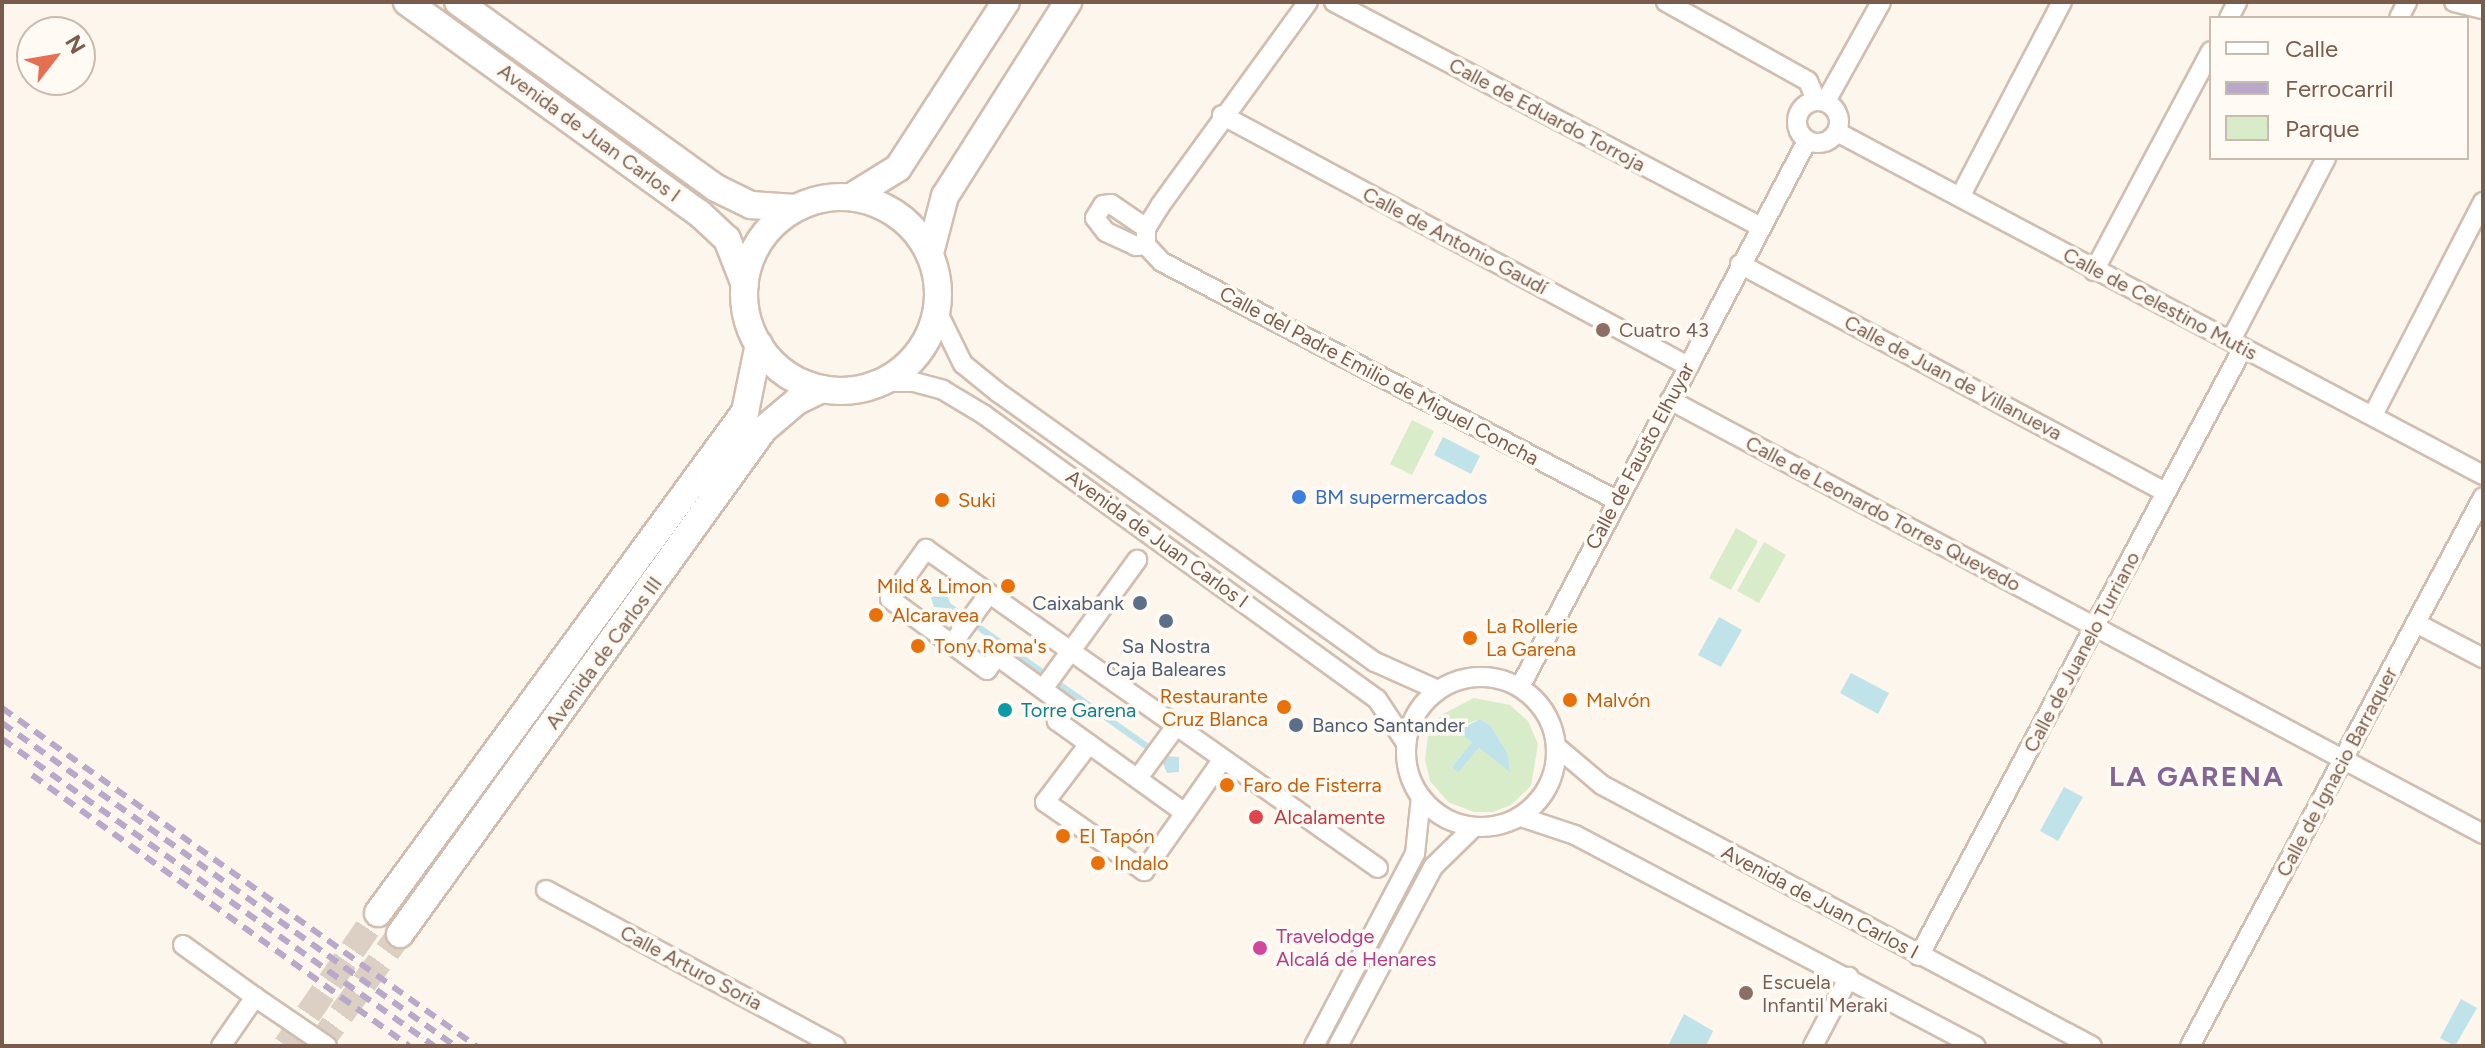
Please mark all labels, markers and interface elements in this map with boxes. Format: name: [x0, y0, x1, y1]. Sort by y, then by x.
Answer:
north arrow: [16, 16, 96, 96]
legend: [2209, 16, 2469, 160]
text: N: [59, 30, 91, 59]
text: Calle: [2285, 34, 2338, 63]
street label: Calle de Eduardo Torroja: [1445, 53, 1649, 177]
street label: Avenida de Juan Carlos I: [493, 59, 685, 207]
text: Ferrocarril: [2285, 74, 2393, 103]
text: Parque: [2285, 114, 2359, 143]
street label: Calle de Antonio Gaudí: [1358, 182, 1552, 300]
street label: Calle de Celestino Mutis: [2059, 243, 2261, 365]
street label: Calle del Padre Emilio de Miguel Concha: [1215, 281, 1543, 471]
street label: Calle de Juan de Villanueva: [1840, 310, 2066, 446]
place label: Cuatro 43: [1619, 318, 1709, 342]
marker: Cuatro 43: [1594, 321, 1612, 339]
street label: Calle de Fausto Elhuyar: [1581, 358, 1699, 554]
street label: Calle de Leonardo Torres Quevedo: [1741, 431, 2025, 597]
street label: Avenida de Juan Carlos I: [1061, 465, 1253, 613]
place label: BM supermercados: [1315, 485, 1487, 509]
place label: Suki: [958, 488, 996, 512]
marker: BM supermercados: [1290, 488, 1308, 506]
marker: Suki: [933, 491, 951, 509]
street label: Calle de Juanelo Turriano: [2019, 548, 2145, 756]
street label: Avenida de Carlos III: [541, 572, 667, 734]
place label: Mild & Limon: [877, 574, 992, 598]
marker: Mild & Limon: [999, 577, 1017, 595]
place label: Caixabank: [1032, 591, 1124, 615]
marker: Caixabank: [1131, 594, 1149, 612]
place label: Alcaravea: [892, 603, 979, 627]
marker: Alcaravea: [867, 606, 885, 624]
marker: Sa Nostra Caja Baleares: [1157, 612, 1175, 630]
place label: La Rollerie La Garena: [1486, 614, 1578, 661]
marker: La Rollerie La Garena: [1461, 629, 1479, 647]
place label: Tony Roma's: [934, 634, 1047, 658]
place label: Sa Nostra Caja Baleares: [1106, 634, 1226, 681]
marker: Tony Roma's: [909, 637, 927, 655]
street label: Calle de Ignacio Barraquer: [2271, 663, 2403, 881]
place label: Restaurante Cruz Blanca: [1160, 684, 1268, 731]
place label: Malvón: [1586, 688, 1650, 712]
marker: Malvón: [1561, 691, 1579, 709]
place label: Torre Garena: [1021, 698, 1136, 722]
marker: Restaurante Cruz Blanca: [1275, 698, 1293, 716]
marker: Torre Garena: [996, 701, 1014, 719]
place label: Banco Santander: [1312, 713, 1465, 737]
marker: Banco Santander: [1287, 716, 1305, 734]
district label: LA GARENA: [2109, 759, 2285, 793]
place label: Faro de Fisterra: [1243, 773, 1382, 797]
marker: Faro de Fisterra: [1218, 776, 1236, 794]
place label: Alcalamente: [1274, 805, 1385, 829]
marker: Alcalamente: [1245, 806, 1267, 828]
place label: El Tapón: [1079, 824, 1155, 848]
marker: El Tapón: [1054, 827, 1072, 845]
street label: Avenida de Juan Carlos I: [1717, 840, 1923, 964]
place label: Indalo: [1114, 851, 1168, 875]
marker: Indalo: [1089, 854, 1107, 872]
street label: Calle Arturo Soria: [616, 921, 766, 1015]
place label: Travelodge Alcalá de Henares: [1276, 924, 1436, 971]
marker: Travelodge Alcalá de Henares: [1251, 939, 1269, 957]
place label: Escuela Infantil Meraki: [1762, 970, 1888, 1017]
marker: Escuela Infantil Meraki: [1737, 984, 1755, 1002]

